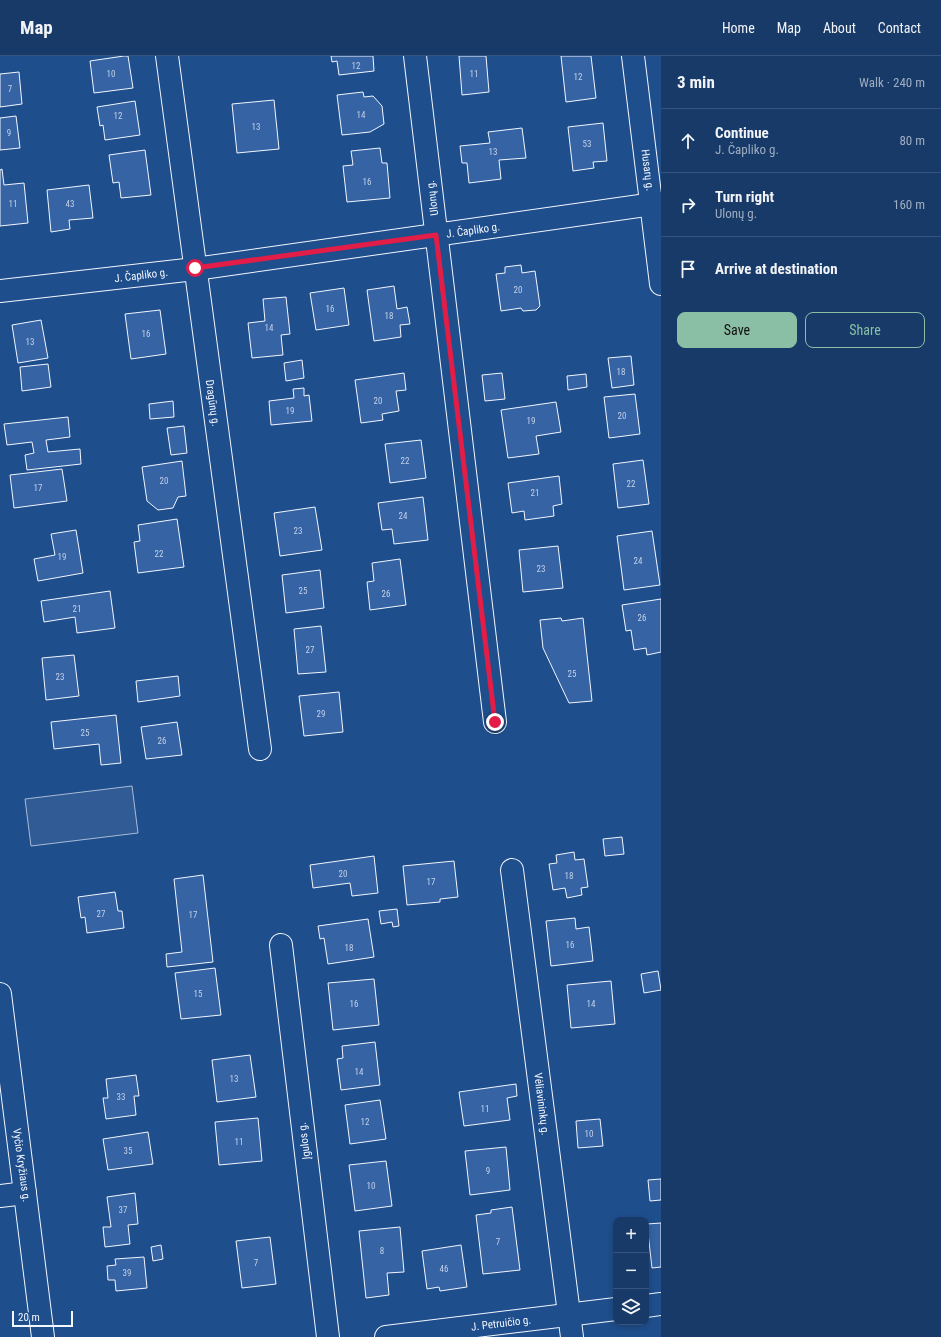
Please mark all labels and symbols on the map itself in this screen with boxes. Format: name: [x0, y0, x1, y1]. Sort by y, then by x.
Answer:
house number: 12: [352, 61, 361, 71]
house number: 10: [107, 69, 115, 79]
house number: 11: [470, 69, 478, 79]
house number: 12: [574, 72, 583, 82]
house number: 7: [8, 84, 13, 94]
house number: 14: [357, 110, 366, 120]
house number: 12: [114, 111, 123, 121]
house number: 13: [252, 122, 260, 132]
house number: 9: [7, 128, 11, 138]
house number: 53: [583, 139, 591, 149]
house number: 13: [489, 147, 497, 157]
street label: Husarų g.: [638, 148, 657, 192]
house number: 16: [363, 177, 371, 187]
street label: Ulonų g.: [424, 179, 441, 216]
house number: 11: [9, 199, 17, 209]
house number: 43: [66, 199, 74, 209]
street label: J. Čapliko g.: [445, 219, 501, 241]
route start: [186, 259, 204, 277]
street label: J. Čapliko g.: [113, 265, 169, 285]
house number: 20: [514, 285, 522, 295]
house number: 16: [326, 304, 334, 314]
house number: 18: [385, 311, 393, 321]
house number: 14: [265, 323, 274, 333]
house number: 16: [142, 329, 150, 339]
house number: 13: [26, 337, 34, 347]
house number: 18: [617, 367, 625, 377]
street label: Dragūnų g.: [203, 379, 222, 427]
house number: 20: [374, 396, 382, 406]
house number: 19: [286, 406, 294, 416]
house number: 20: [618, 411, 626, 421]
house number: 19: [527, 416, 535, 426]
house number: 22: [401, 456, 410, 466]
house number: 20: [160, 476, 168, 486]
house number: 22: [627, 479, 636, 489]
house number: 17: [34, 483, 43, 493]
house number: 21: [531, 488, 539, 498]
house number: 24: [399, 511, 408, 521]
house number: 23: [294, 526, 302, 536]
house number: 22: [155, 549, 164, 559]
house number: 19: [58, 552, 66, 562]
house number: 24: [634, 556, 643, 566]
house number: 23: [537, 564, 545, 574]
house number: 25: [299, 586, 308, 596]
house number: 26: [382, 589, 390, 599]
house number: 21: [73, 604, 81, 614]
house number: 26: [638, 613, 646, 623]
house number: 27: [306, 645, 315, 655]
house number: 25: [568, 669, 577, 679]
house number: 23: [56, 672, 64, 682]
house number: 29: [317, 709, 325, 719]
route end: [486, 713, 504, 731]
house number: 25: [81, 728, 90, 738]
house number: 26: [158, 736, 166, 746]
house number: 20: [339, 869, 347, 879]
house number: 18: [565, 871, 573, 881]
house number: 17: [427, 877, 436, 887]
house number: 27: [97, 909, 106, 919]
house number: 17: [189, 910, 198, 920]
house number: 16: [566, 940, 574, 950]
house number: 18: [345, 943, 353, 953]
house number: 15: [194, 989, 203, 999]
house number: 16: [350, 999, 358, 1009]
house number: 14: [587, 999, 596, 1009]
house number: 14: [355, 1067, 364, 1077]
street label: Vėliavininkų g.: [531, 1072, 552, 1136]
house number: 13: [230, 1074, 238, 1084]
house number: 33: [117, 1092, 125, 1102]
house number: 11: [481, 1104, 489, 1114]
house number: 12: [361, 1117, 370, 1127]
street label: Įgulos g.: [296, 1121, 313, 1160]
street label: Vyčio Kryžiaus g.: [10, 1127, 33, 1203]
house number: 10: [585, 1129, 593, 1139]
house number: 11: [235, 1137, 243, 1147]
house number: 35: [124, 1146, 133, 1156]
house number: 9: [486, 1166, 490, 1176]
house number: 10: [367, 1181, 375, 1191]
house number: 37: [119, 1205, 128, 1215]
house number: 7: [496, 1237, 501, 1247]
house number: 8: [380, 1246, 384, 1256]
house number: 7: [254, 1258, 259, 1268]
house number: 46: [440, 1264, 448, 1274]
house number: 39: [123, 1268, 131, 1278]
scale bar: [12, 1309, 73, 1328]
street label: J. Petruičio g.: [470, 1313, 532, 1334]

